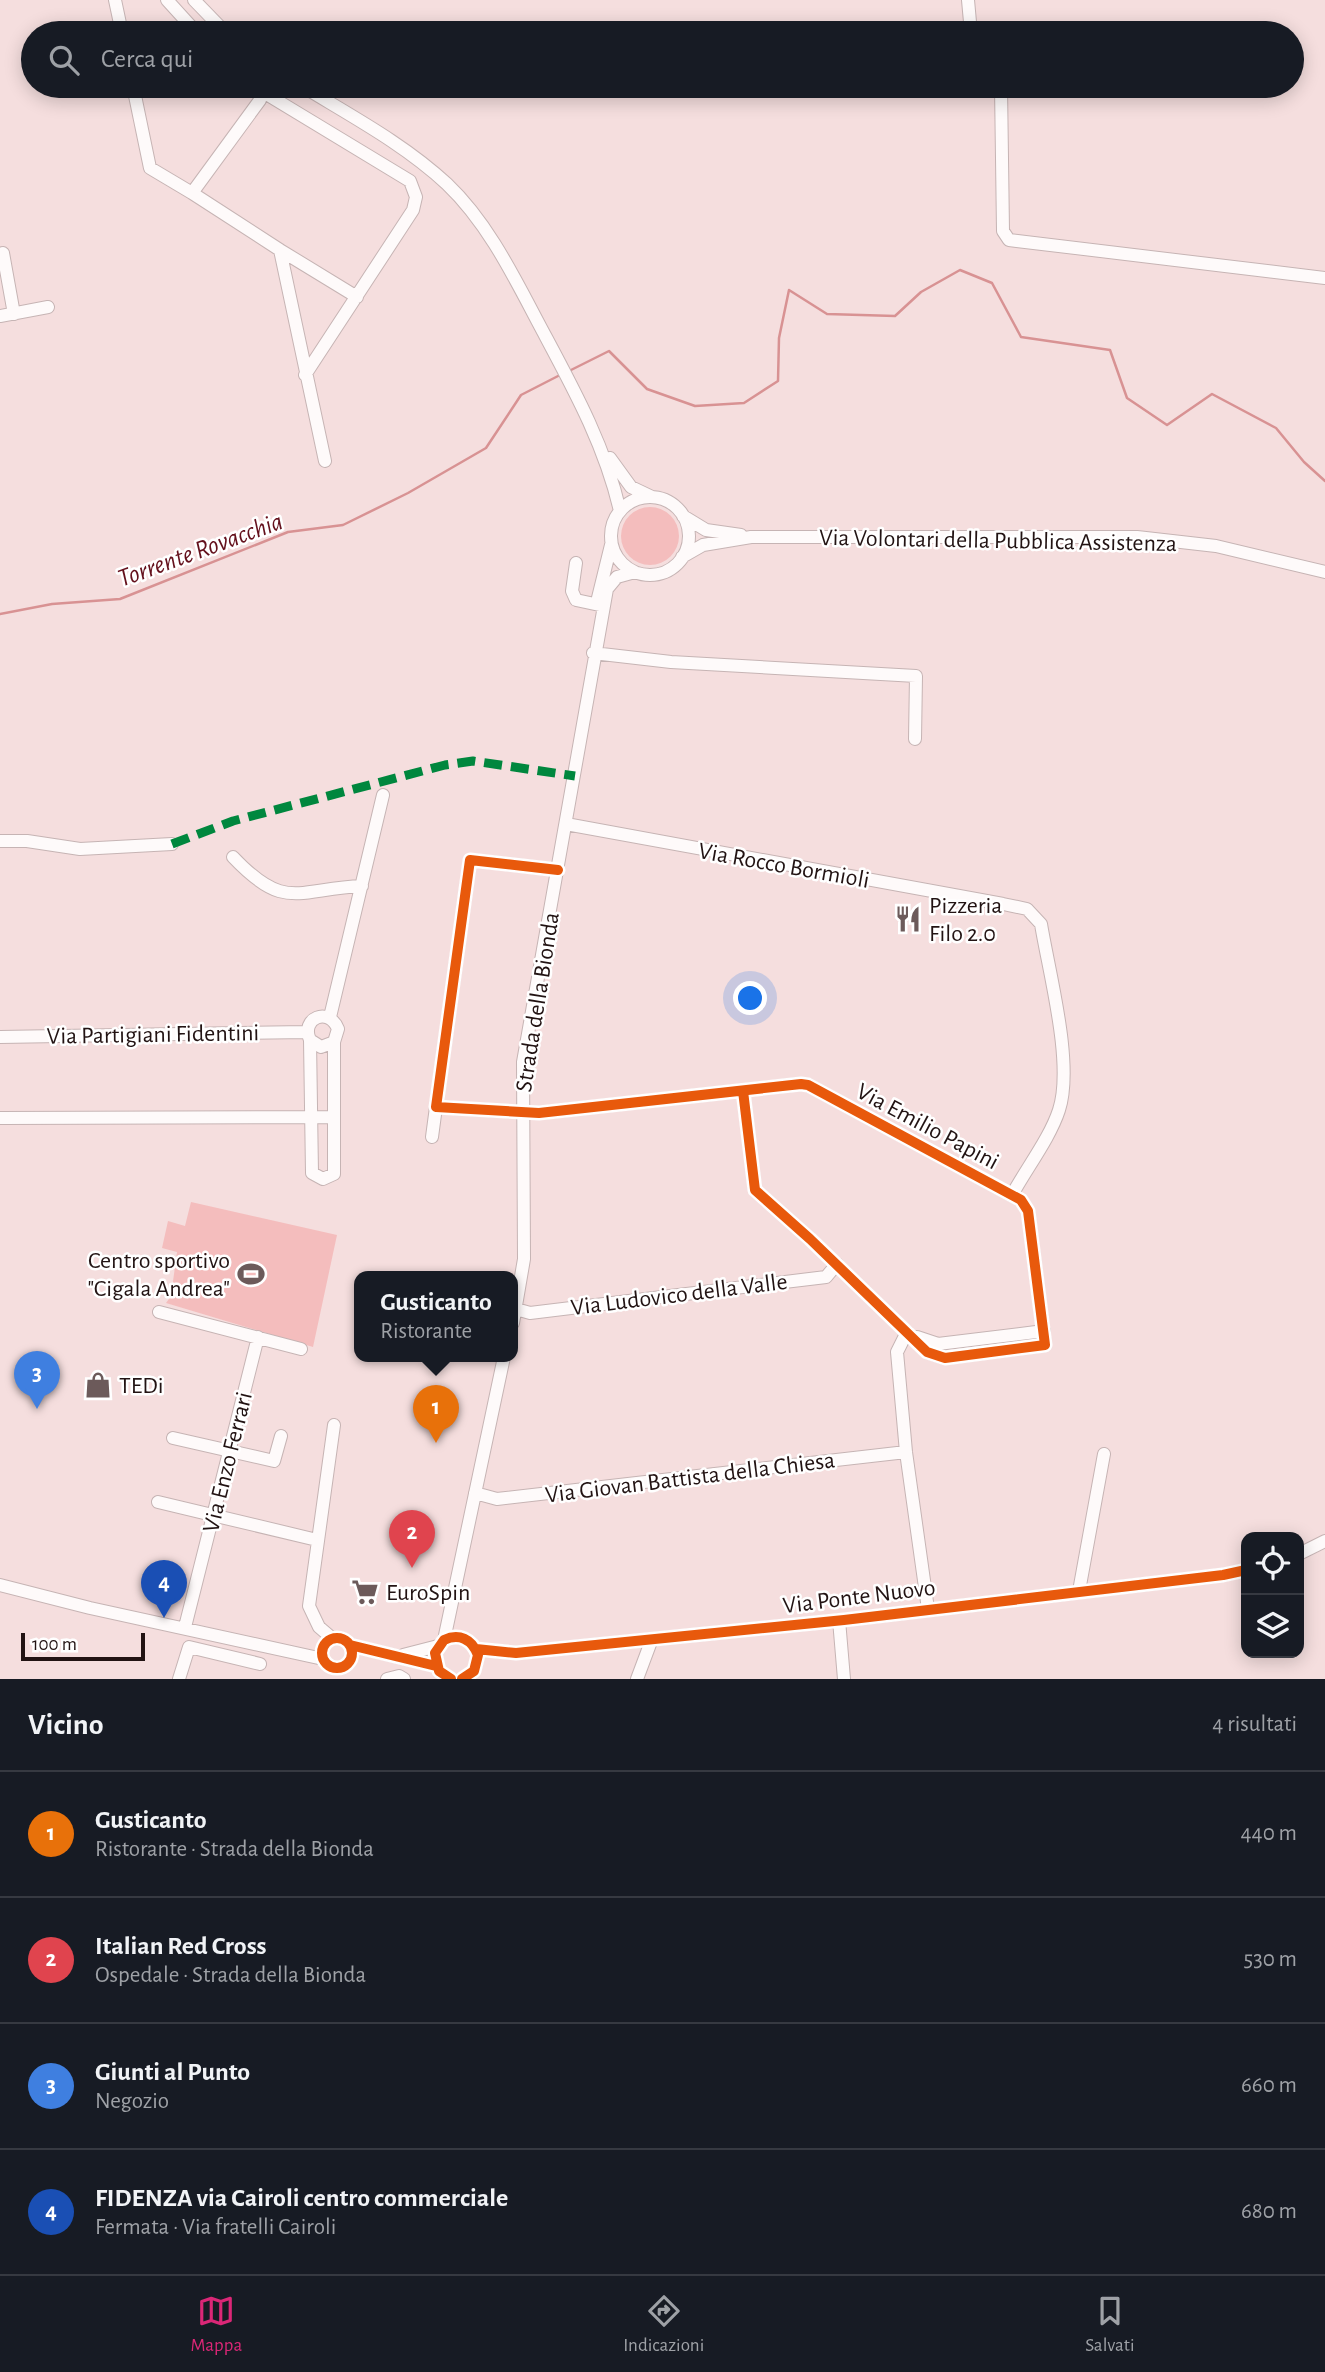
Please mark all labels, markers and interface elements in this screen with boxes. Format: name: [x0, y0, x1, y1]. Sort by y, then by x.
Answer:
search box: [21, 21, 1304, 98]
icon: search: [45, 41, 83, 79]
text: Cerca qui: [101, 46, 193, 72]
water label: Torrente Rovacchia: [114, 508, 286, 592]
street label: Via Volontari della Pubblica Assistenza: [819, 526, 1177, 556]
street label: Via Rocco Bormioli: [696, 839, 871, 893]
place label: Pizzeria Filo 2.0: [929, 894, 1002, 946]
restaurant icon: Pizzeria Filo 2.0: [893, 904, 923, 934]
street label: Strada della Bionda: [512, 911, 564, 1094]
your location: [733, 981, 767, 1015]
street label: Via Partigiani Fidentini: [47, 1021, 259, 1049]
street label: Via Emilio Papini: [852, 1079, 1003, 1174]
place label: Centro sportivo "Cigala Andrea": [88, 1249, 230, 1301]
sports icon: Centro sportivo "Cigala Andrea": [236, 1259, 266, 1289]
street label: Via Ludovico della Valle: [569, 1270, 789, 1320]
popup: [354, 1271, 518, 1362]
text: Gusticanto: [380, 1289, 492, 1315]
text: Ristorante: [380, 1320, 472, 1343]
pin: 3: [14, 1351, 60, 1409]
shop icon: TEDi: [83, 1370, 113, 1400]
place label: TEDi: [119, 1374, 164, 1398]
pin: 1: [413, 1385, 459, 1443]
street label: Via Enzo Ferrari: [199, 1390, 257, 1535]
street label: Via Giovan Battista della Chiesa: [544, 1448, 836, 1508]
pin: 2: [389, 1510, 435, 1568]
map controls: [1241, 1532, 1304, 1658]
button: locate: [1241, 1532, 1304, 1595]
pin: 4: [141, 1560, 187, 1618]
street label: Via Ponte Nuovo: [781, 1576, 937, 1618]
supermarket icon: EuroSpin: [350, 1577, 380, 1607]
place label: EuroSpin: [386, 1581, 470, 1605]
button: layers: [1241, 1595, 1304, 1658]
scale bar: [21, 1630, 145, 1662]
text: 100 m: [32, 1635, 77, 1654]
text: Vicino: [28, 1710, 104, 1740]
text: 4 risultati: [1212, 1713, 1297, 1736]
text: Gusticanto: [95, 1807, 207, 1833]
text: 1: [47, 1822, 55, 1845]
text: 440 m: [1241, 1822, 1297, 1845]
text: Ristorante · Strada della Bionda: [95, 1838, 374, 1861]
text: Italian Red Cross: [95, 1933, 267, 1959]
text: 2: [46, 1948, 56, 1971]
text: 530 m: [1244, 1948, 1297, 1971]
text: Ospedale · Strada della Bionda: [95, 1964, 366, 1987]
text: Giunti al Punto: [95, 2059, 250, 2085]
text: 3: [46, 2074, 56, 2097]
text: 660 m: [1241, 2074, 1297, 2097]
text: Negozio: [95, 2090, 169, 2113]
text: FIDENZA via Cairoli centro commerciale: [95, 2185, 508, 2211]
text: 4: [45, 2200, 57, 2223]
text: 680 m: [1241, 2200, 1297, 2223]
text: Fermata · Via fratelli Cairoli: [95, 2216, 336, 2239]
tab: Mappa: [191, 2292, 242, 2357]
tab: Indicazioni: [623, 2292, 704, 2357]
tab: Salvati: [1085, 2292, 1134, 2357]

